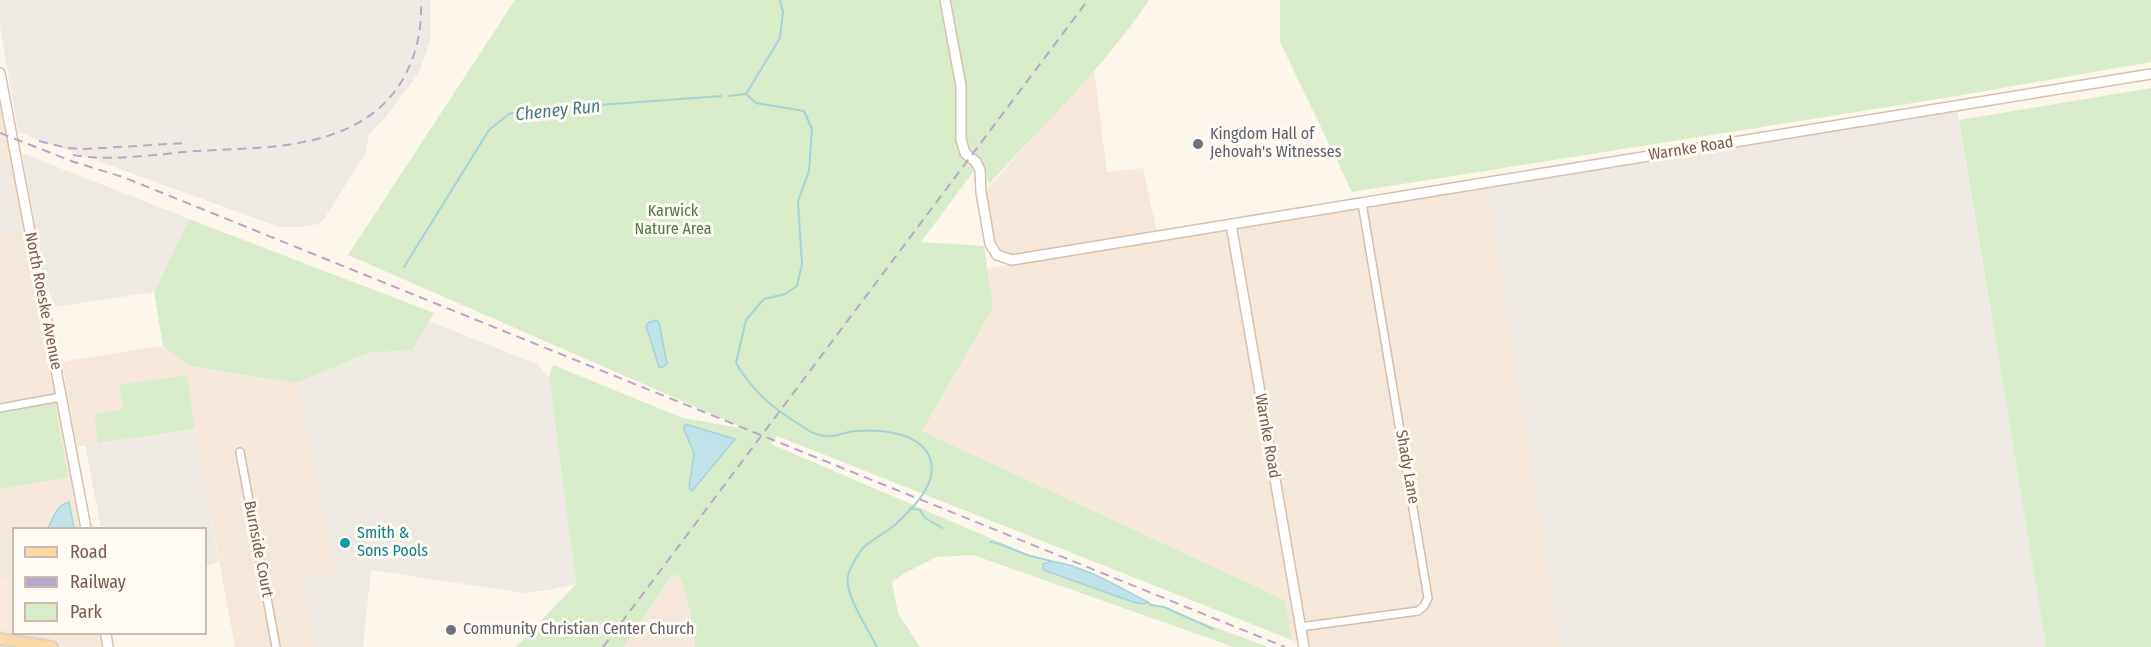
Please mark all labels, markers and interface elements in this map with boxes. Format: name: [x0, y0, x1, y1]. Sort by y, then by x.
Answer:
water label: Cheney Run: [514, 96, 602, 126]
place label: Kingdom Hall of Jehovah's Witnesses: [1210, 125, 1342, 163]
street label: Warnke Road: [1647, 133, 1735, 165]
marker: Kingdom Hall of Jehovah's Witnesses: [1191, 137, 1205, 151]
park label: Karwick Nature Area: [634, 202, 712, 240]
street label: North Roeske Avenue: [20, 231, 66, 371]
street label: Warnke Road: [1250, 392, 1284, 480]
street label: Shady Lane: [1391, 428, 1423, 506]
street label: Burnside Court: [239, 499, 277, 599]
place label: Smith & Sons Pools: [357, 524, 428, 562]
legend: [12, 527, 207, 635]
marker: Smith & Sons Pools: [338, 536, 352, 550]
text: Road: [70, 541, 107, 563]
text: Railway: [70, 571, 126, 593]
text: Park: [70, 601, 102, 623]
place label: Community Christian Center Church: [463, 620, 694, 640]
marker: Community Christian Center Church: [444, 623, 458, 637]

